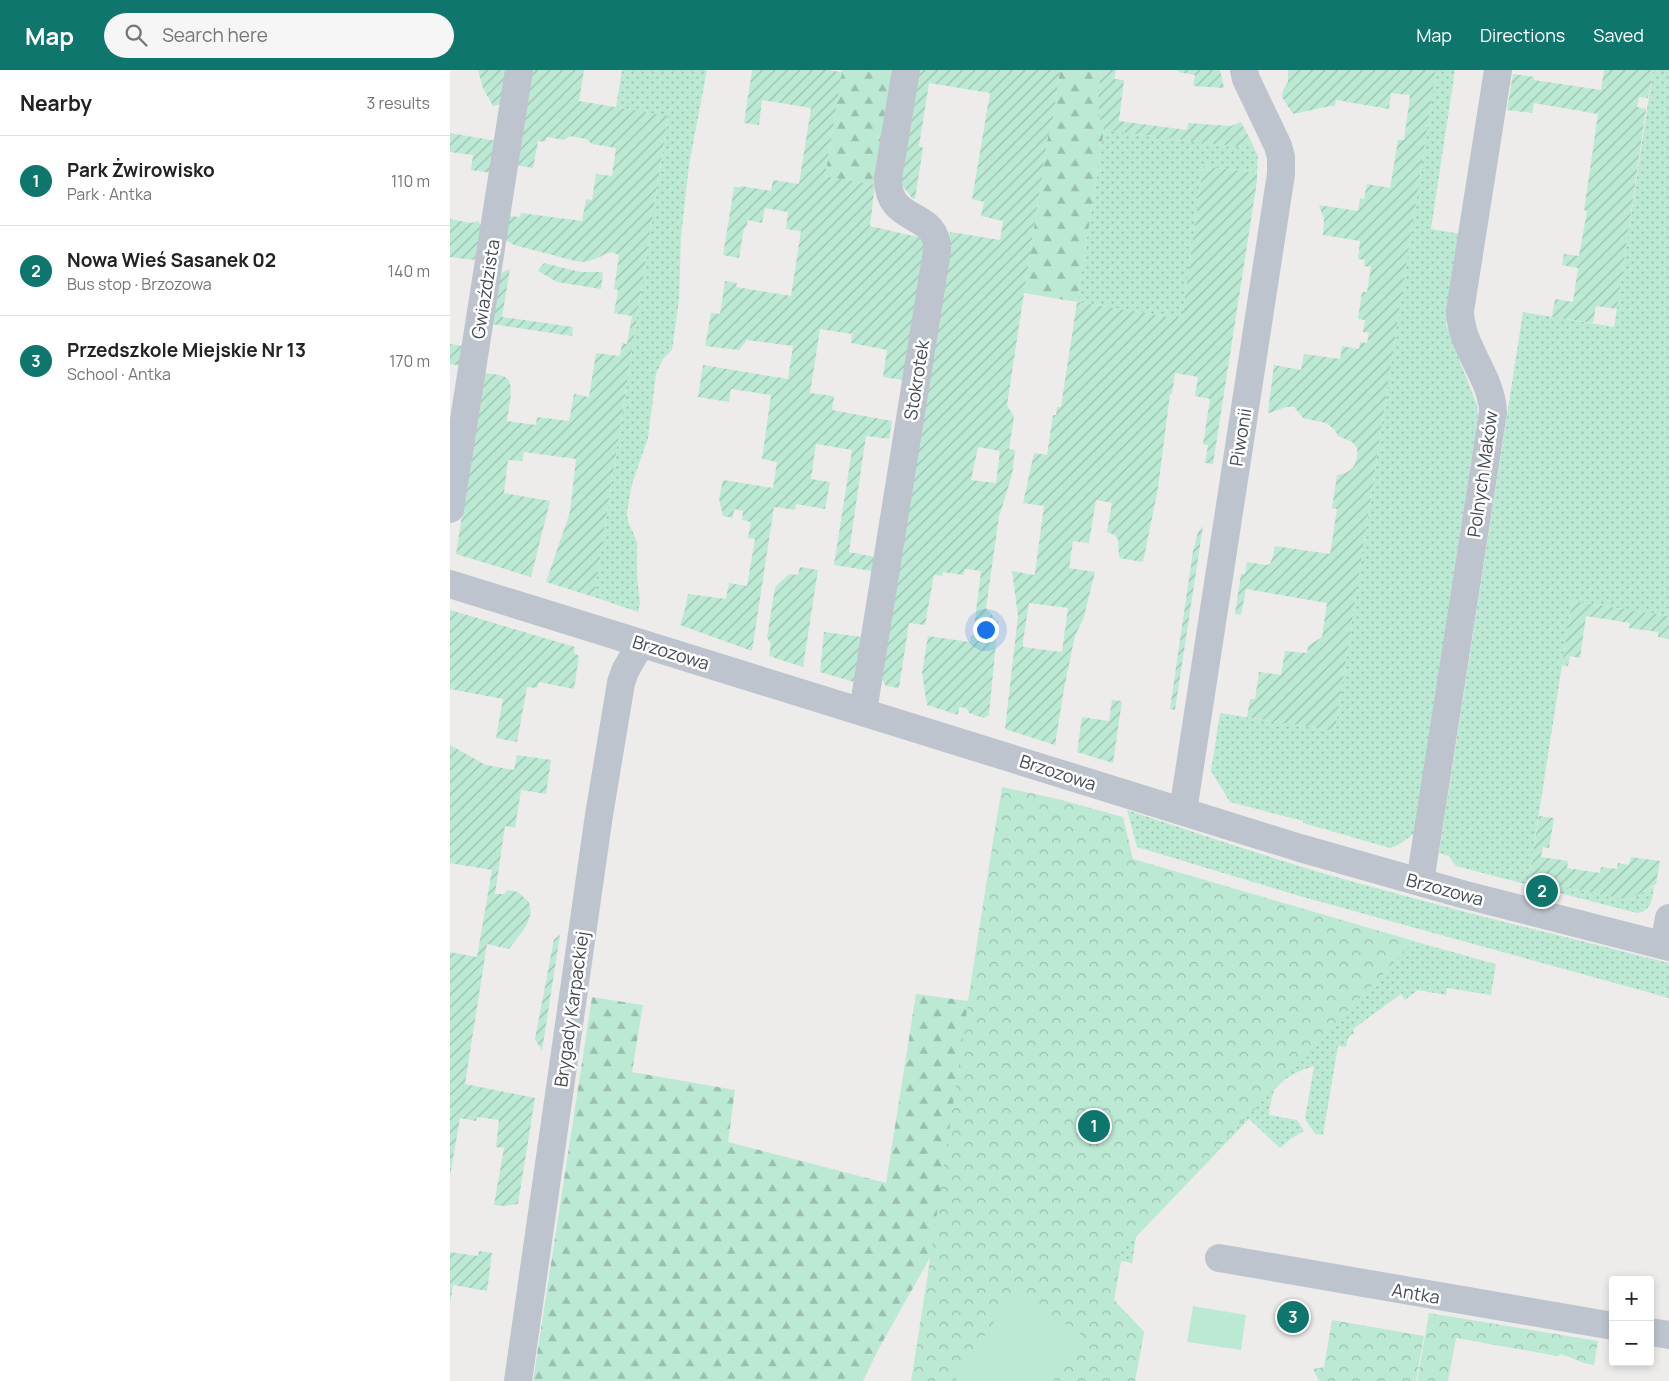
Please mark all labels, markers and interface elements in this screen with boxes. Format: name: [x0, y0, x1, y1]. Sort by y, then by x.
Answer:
search box: [104, 13, 454, 58]
text: Map: [25, 19, 74, 52]
icon: search: [122, 21, 150, 49]
text: Search here: [162, 22, 268, 48]
text: Map: [1416, 23, 1452, 47]
text: Directions: [1480, 23, 1565, 47]
text: Saved: [1593, 23, 1644, 47]
text: Nearby: [20, 89, 92, 117]
text: 3 results: [367, 92, 430, 114]
text: Park Żwirowisko: [67, 157, 215, 183]
text: 1: [32, 170, 40, 192]
text: 110 m: [391, 170, 430, 192]
text: Park · Antka: [67, 183, 152, 205]
street label: Gwiaździsta: [465, 237, 505, 341]
text: Nowa Wieś Sasanek 02: [67, 247, 276, 273]
text: 2: [31, 260, 41, 282]
text: 140 m: [388, 260, 430, 282]
text: Bus stop · Brzozowa: [67, 273, 212, 295]
text: Przedszkole Miejskie Nr 13: [67, 337, 306, 363]
street label: Stokrotek: [898, 337, 934, 422]
text: 3: [31, 350, 41, 372]
text: 170 m: [389, 350, 430, 372]
text: School · Antka: [67, 363, 171, 385]
street label: Piwonii: [1224, 406, 1256, 468]
street label: Polnych Maków: [1461, 409, 1503, 539]
your location: [973, 617, 999, 643]
street label: Brzozowa: [630, 629, 712, 675]
street label: Brzozowa: [1017, 748, 1099, 796]
street label: Brzozowa: [1404, 867, 1486, 911]
pin: 2: [1526, 872, 1558, 910]
street label: Brygady Karpackiej: [548, 930, 594, 1088]
pin: 1: [1078, 1107, 1110, 1145]
map controls: [1609, 1276, 1654, 1366]
button: +: [1609, 1276, 1654, 1321]
street label: Antka: [1390, 1277, 1442, 1309]
pin: 3: [1277, 1298, 1309, 1336]
button: −: [1609, 1321, 1654, 1366]

